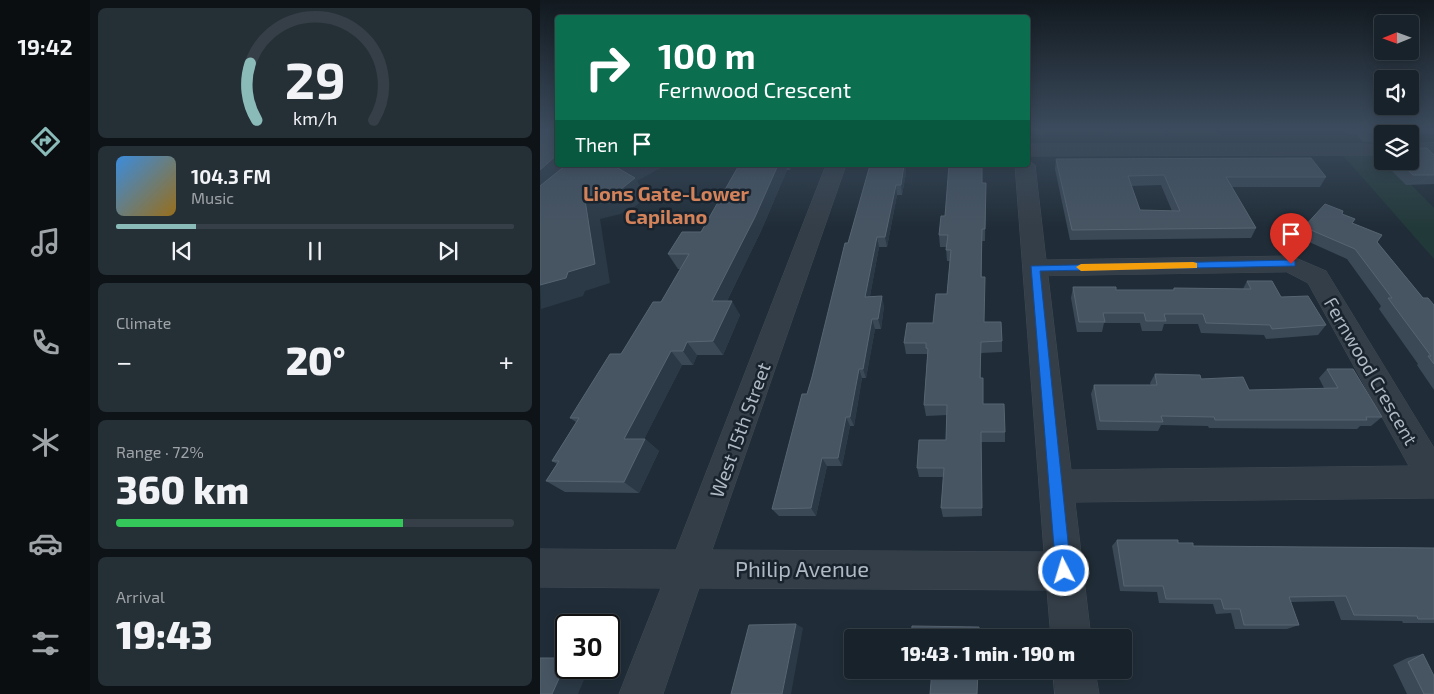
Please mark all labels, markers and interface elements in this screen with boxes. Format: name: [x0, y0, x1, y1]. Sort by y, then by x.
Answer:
north arrow: [1374, 15, 1419, 60]
map controls: [1374, 15, 1419, 170]
text: 19:42: [18, 33, 72, 59]
text: 100 m: [658, 34, 756, 76]
icon: right: [575, 35, 640, 100]
text: 29: [285, 47, 345, 109]
button: sound: [1374, 70, 1419, 115]
text: Fernwood Crescent: [658, 76, 851, 102]
text: km/h: [293, 107, 337, 129]
icon: directions: [28, 124, 63, 159]
button: layers: [1374, 125, 1419, 170]
icon: arrive: [628, 130, 656, 158]
text: Then: [575, 133, 618, 156]
text: 104.3 FM: [191, 165, 271, 188]
district label: Lions Gate-Lower Capilano: [583, 181, 750, 228]
text: Music: [191, 188, 234, 207]
pin: [1270, 213, 1312, 264]
icon: arrive: [1277, 220, 1305, 248]
icon: music: [28, 225, 63, 260]
icon: previous: [168, 237, 196, 265]
icon: pause: [301, 237, 329, 265]
icon: next: [434, 237, 462, 265]
street label: Fernwood Crescent: [1320, 293, 1423, 449]
text: Climate: [116, 313, 171, 332]
icon: phone: [28, 325, 63, 360]
text: 20°: [286, 337, 345, 383]
text: −: [116, 344, 132, 378]
text: +: [499, 344, 514, 378]
street label: West 15th Street: [704, 359, 775, 501]
icon: climate: [28, 425, 63, 460]
text: Range · 72%: [116, 442, 204, 461]
text: 360 km: [116, 466, 249, 512]
icon: car: [28, 526, 63, 561]
position arrow: [1037, 544, 1089, 596]
street label: Philip Avenue: [735, 555, 869, 581]
text: Arrival: [116, 587, 165, 606]
text: 19:43: [116, 611, 213, 657]
speed limit sign: 30: [555, 614, 620, 679]
icon: filters: [28, 626, 63, 661]
text: 19:43 · 1 min · 190 m: [901, 642, 1075, 665]

